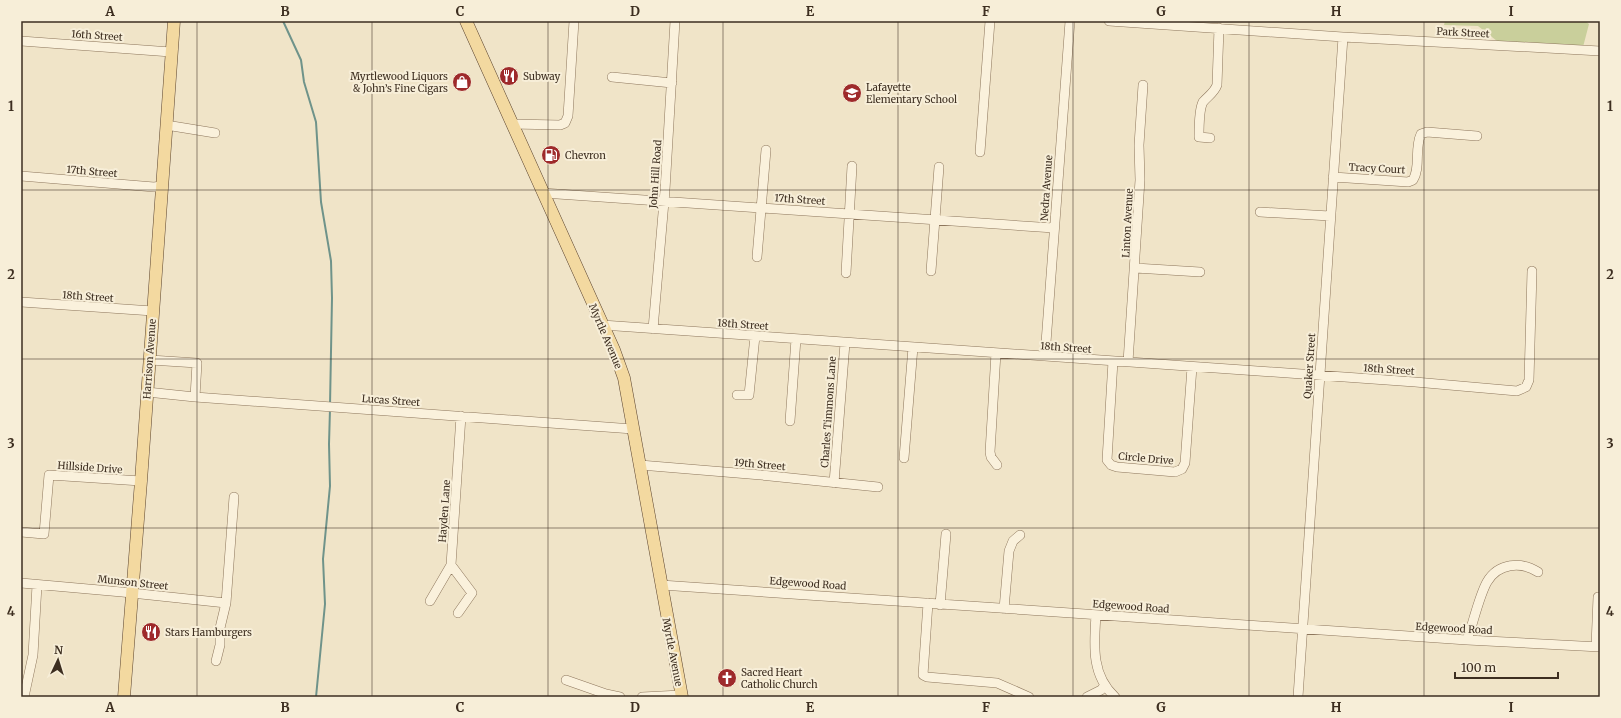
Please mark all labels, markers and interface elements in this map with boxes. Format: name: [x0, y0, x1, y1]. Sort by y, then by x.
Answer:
text: A: [104, 3, 115, 20]
text: B: [280, 3, 290, 20]
text: C: [456, 3, 465, 20]
text: D: [630, 3, 640, 20]
text: E: [806, 3, 815, 20]
text: F: [982, 3, 990, 20]
text: G: [1156, 3, 1166, 20]
text: H: [1331, 3, 1342, 20]
text: I: [1508, 3, 1514, 20]
street label: Park Street: [1436, 25, 1490, 40]
street label: 16th Street: [71, 27, 123, 44]
restaurant icon: Subway: [498, 65, 520, 87]
place label: Myrtlewood Liquors & John’s Fine Cigars: [350, 70, 448, 95]
place label: Subway: [523, 70, 561, 83]
shop icon: Myrtlewood Liquors & John’s Fine Cigars: [451, 71, 473, 93]
place label: Lafayette Elementary School: [866, 81, 957, 106]
school or university icon: Lafayette Elementary School: [841, 82, 863, 104]
text: 1: [8, 98, 14, 115]
text: 1: [1607, 98, 1613, 115]
street label: John Hill Road: [647, 139, 664, 210]
fuel station icon: Chevron: [540, 144, 562, 166]
place label: Chevron: [565, 149, 606, 162]
street label: Nedra Avenue: [1038, 155, 1055, 222]
street label: Tracy Court: [1348, 161, 1406, 176]
street label: 17th Street: [66, 163, 118, 180]
street label: Linton Avenue: [1119, 188, 1136, 258]
street label: 17th Street: [774, 191, 826, 208]
text: 2: [7, 266, 15, 283]
text: 2: [1606, 266, 1614, 283]
street label: 18th Street: [62, 288, 114, 305]
street label: Myrtle Avenue: [586, 302, 625, 371]
street label: 18th Street: [717, 316, 769, 333]
street label: Harrison Avenue: [140, 318, 159, 400]
street label: Quaker Street: [1301, 333, 1318, 399]
street label: 18th Street: [1040, 339, 1092, 356]
street label: Charles Timmons Lane: [818, 356, 839, 468]
street label: 18th Street: [1363, 361, 1415, 378]
street label: Lucas Street: [361, 392, 421, 409]
text: 3: [7, 435, 15, 452]
text: 3: [1606, 435, 1614, 452]
street label: Circle Drive: [1118, 450, 1174, 467]
street label: 19th Street: [734, 456, 786, 473]
street label: Hillside Drive: [57, 459, 123, 476]
street label: Hayden Lane: [436, 479, 453, 543]
street label: Munson Street: [97, 572, 169, 593]
street label: Edgewood Road: [769, 574, 847, 593]
street label: Edgewood Road: [1092, 597, 1170, 616]
text: 4: [7, 603, 16, 620]
text: 4: [1606, 603, 1615, 620]
street label: Myrtle Avenue: [659, 617, 686, 687]
street label: Edgewood Road: [1415, 620, 1493, 637]
restaurant icon: Stars Hamburgers: [140, 621, 162, 643]
place label: Stars Hamburgers: [165, 626, 252, 639]
north arrow: [38, 640, 78, 680]
text: N: [54, 643, 64, 657]
scale bar: [1455, 654, 1558, 680]
text: 100 m: [1461, 660, 1496, 675]
place label: Sacred Heart Catholic Church: [741, 666, 818, 691]
church icon: Sacred Heart Catholic Church: [716, 667, 738, 689]
text: A: [104, 699, 115, 716]
text: B: [280, 699, 290, 716]
text: C: [456, 699, 465, 716]
text: D: [630, 699, 640, 716]
text: E: [806, 699, 815, 716]
text: F: [982, 699, 990, 716]
text: G: [1156, 699, 1166, 716]
text: H: [1331, 699, 1342, 716]
text: I: [1508, 699, 1514, 716]

